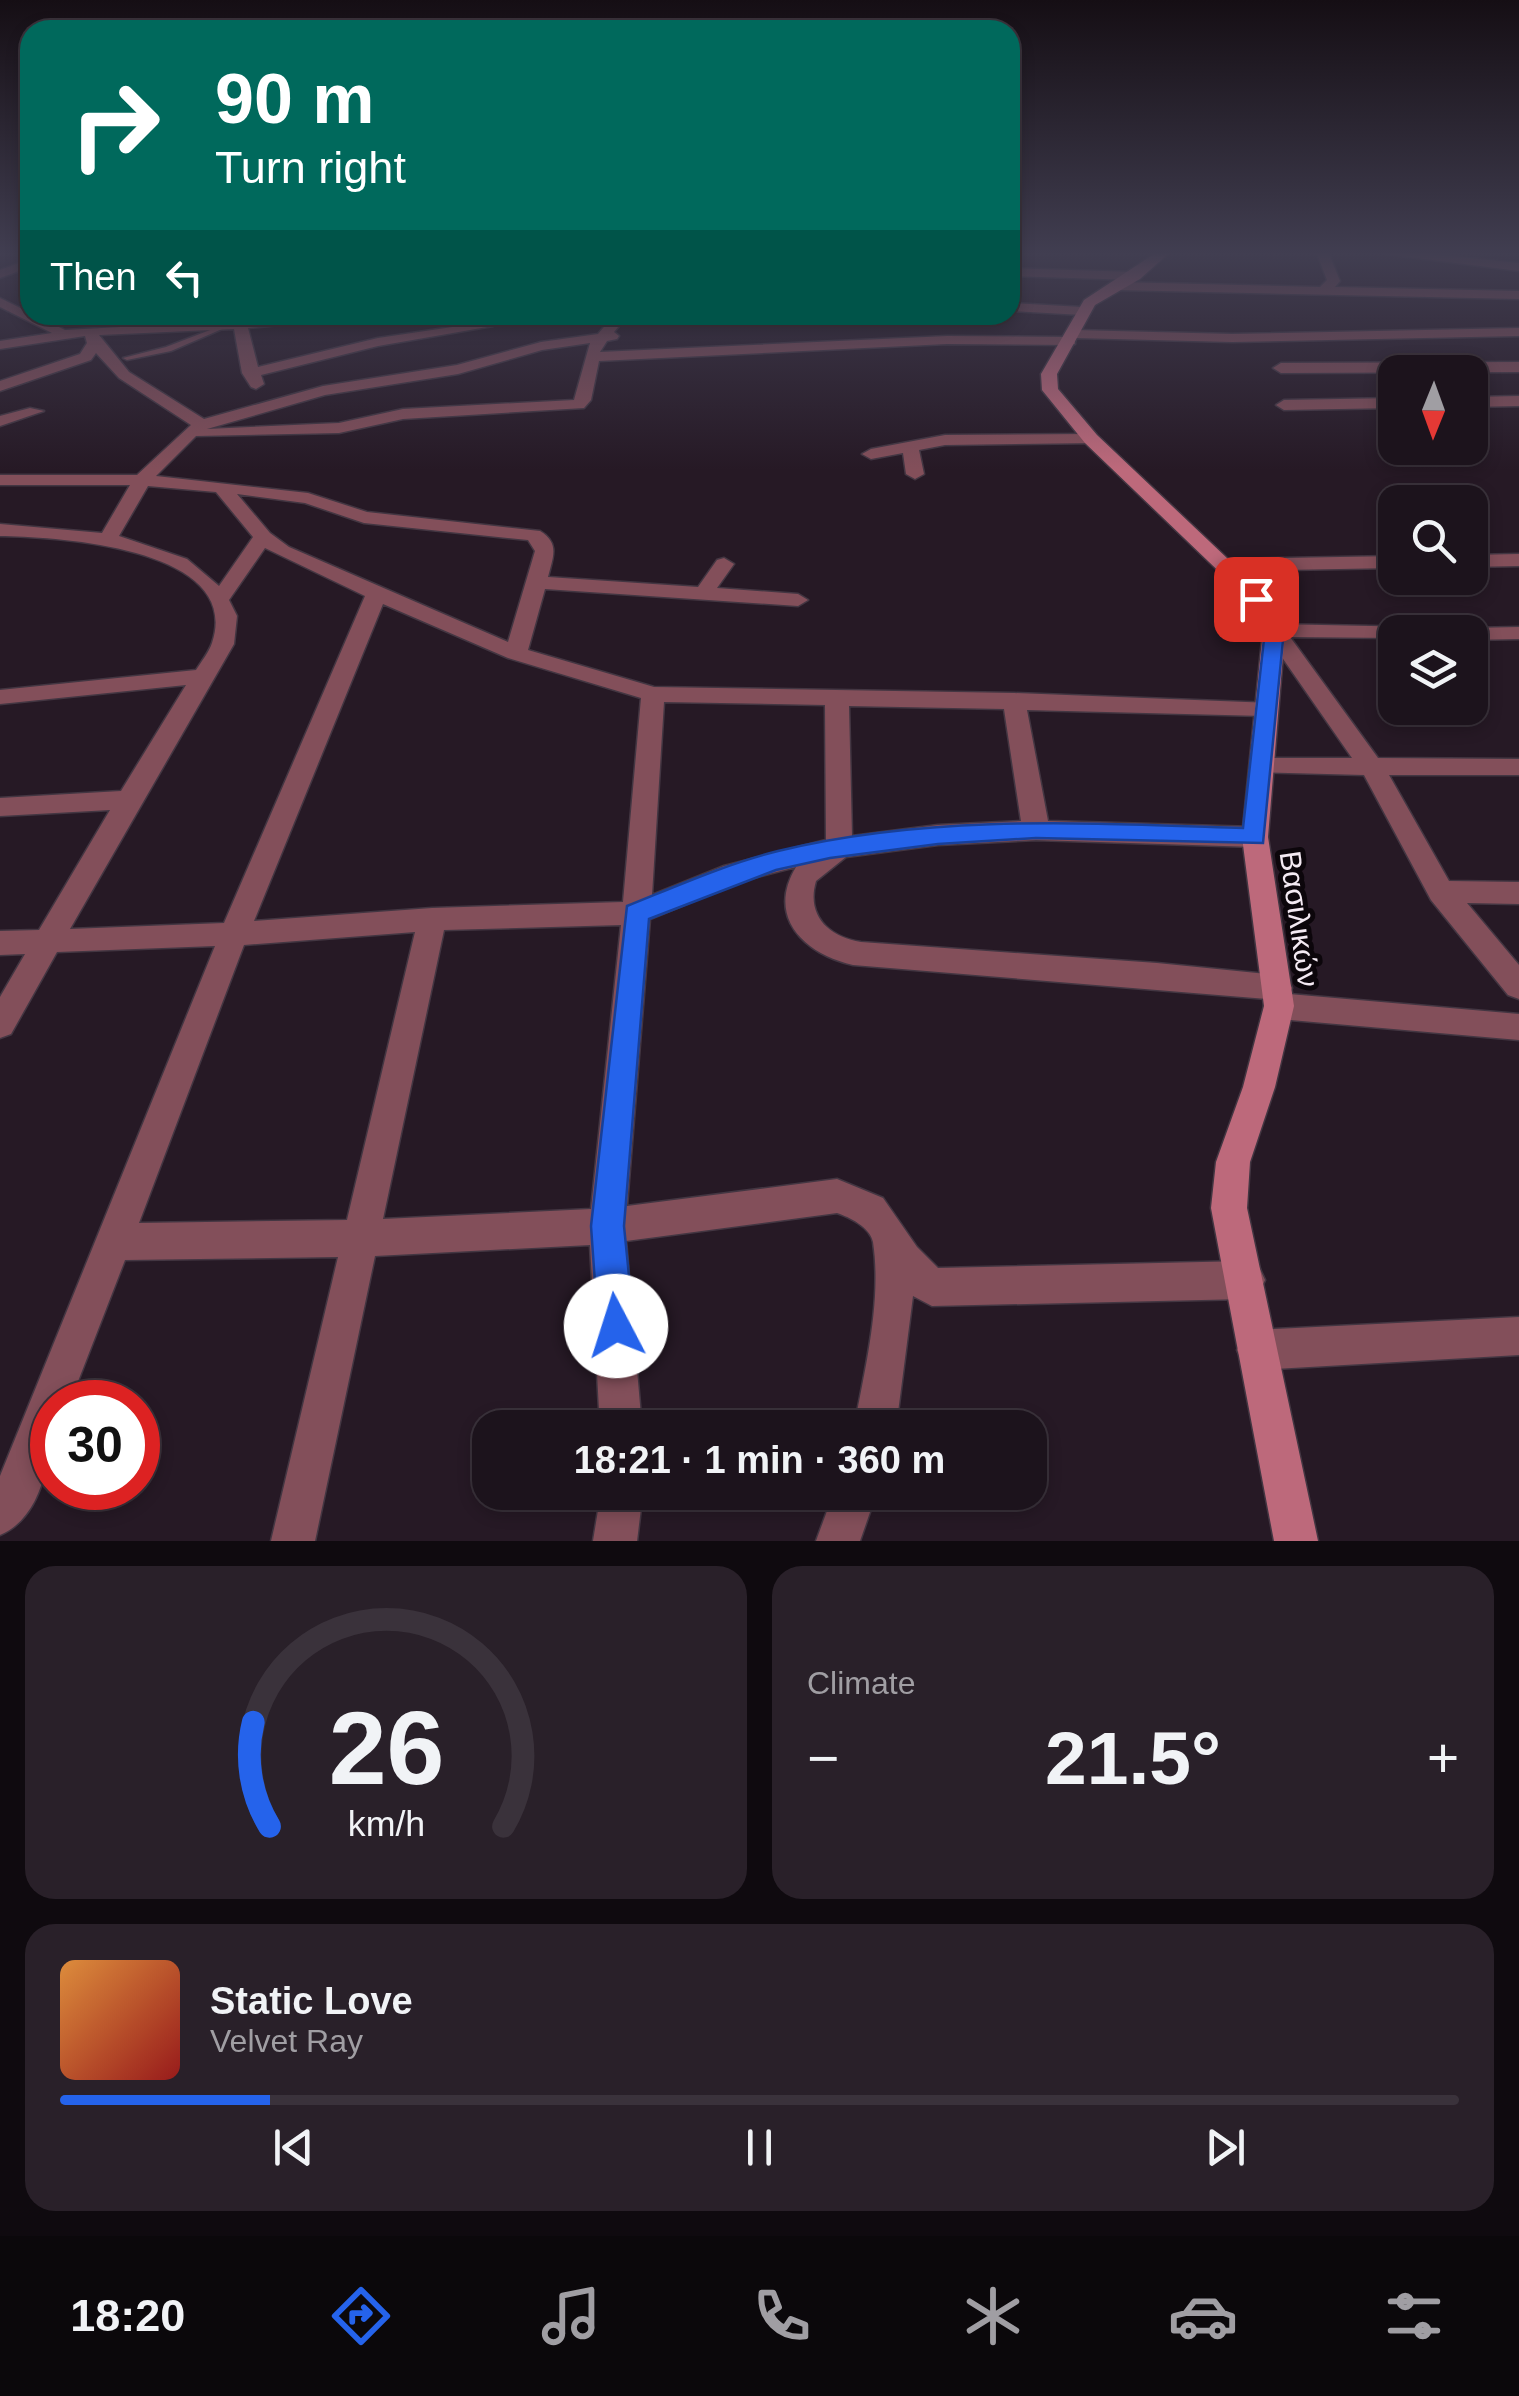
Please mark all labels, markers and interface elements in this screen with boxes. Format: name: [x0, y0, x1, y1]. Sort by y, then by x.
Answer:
icon: right: [50, 60, 180, 190]
text: 90 m: [215, 60, 375, 138]
text: Turn right: [215, 142, 406, 193]
icon: left: [157, 250, 212, 305]
text: Then: [50, 256, 137, 298]
north arrow: [1378, 355, 1488, 465]
map controls: [1378, 355, 1488, 725]
button: search: [1378, 485, 1488, 595]
pin: [1214, 557, 1299, 642]
icon: arrive: [1229, 572, 1284, 627]
button: layers: [1378, 615, 1488, 725]
street label: Βασιλικών: [1274, 849, 1325, 989]
position arrow: [564, 1274, 668, 1378]
speed limit sign: 30: [30, 1380, 160, 1510]
text: 18:21 · 1 min · 360 m: [574, 1439, 945, 1481]
text: Climate: [807, 1665, 915, 1701]
text: 26: [328, 1690, 444, 1806]
text: 21.5°: [1045, 1716, 1221, 1800]
text: −: [807, 1727, 839, 1789]
text: +: [1427, 1727, 1459, 1789]
text: km/h: [347, 1804, 425, 1844]
text: Static Love: [210, 1980, 413, 2022]
text: Velvet Ray: [210, 2023, 363, 2059]
icon: previous: [266, 2120, 321, 2175]
icon: pause: [732, 2120, 787, 2175]
icon: next: [1198, 2120, 1253, 2175]
icon: directions: [326, 2281, 396, 2351]
icon: music: [536, 2281, 606, 2351]
icon: phone: [747, 2281, 817, 2351]
icon: climate: [958, 2281, 1028, 2351]
icon: car: [1168, 2281, 1238, 2351]
icon: filters: [1379, 2281, 1449, 2351]
text: 18:20: [70, 2290, 185, 2341]

